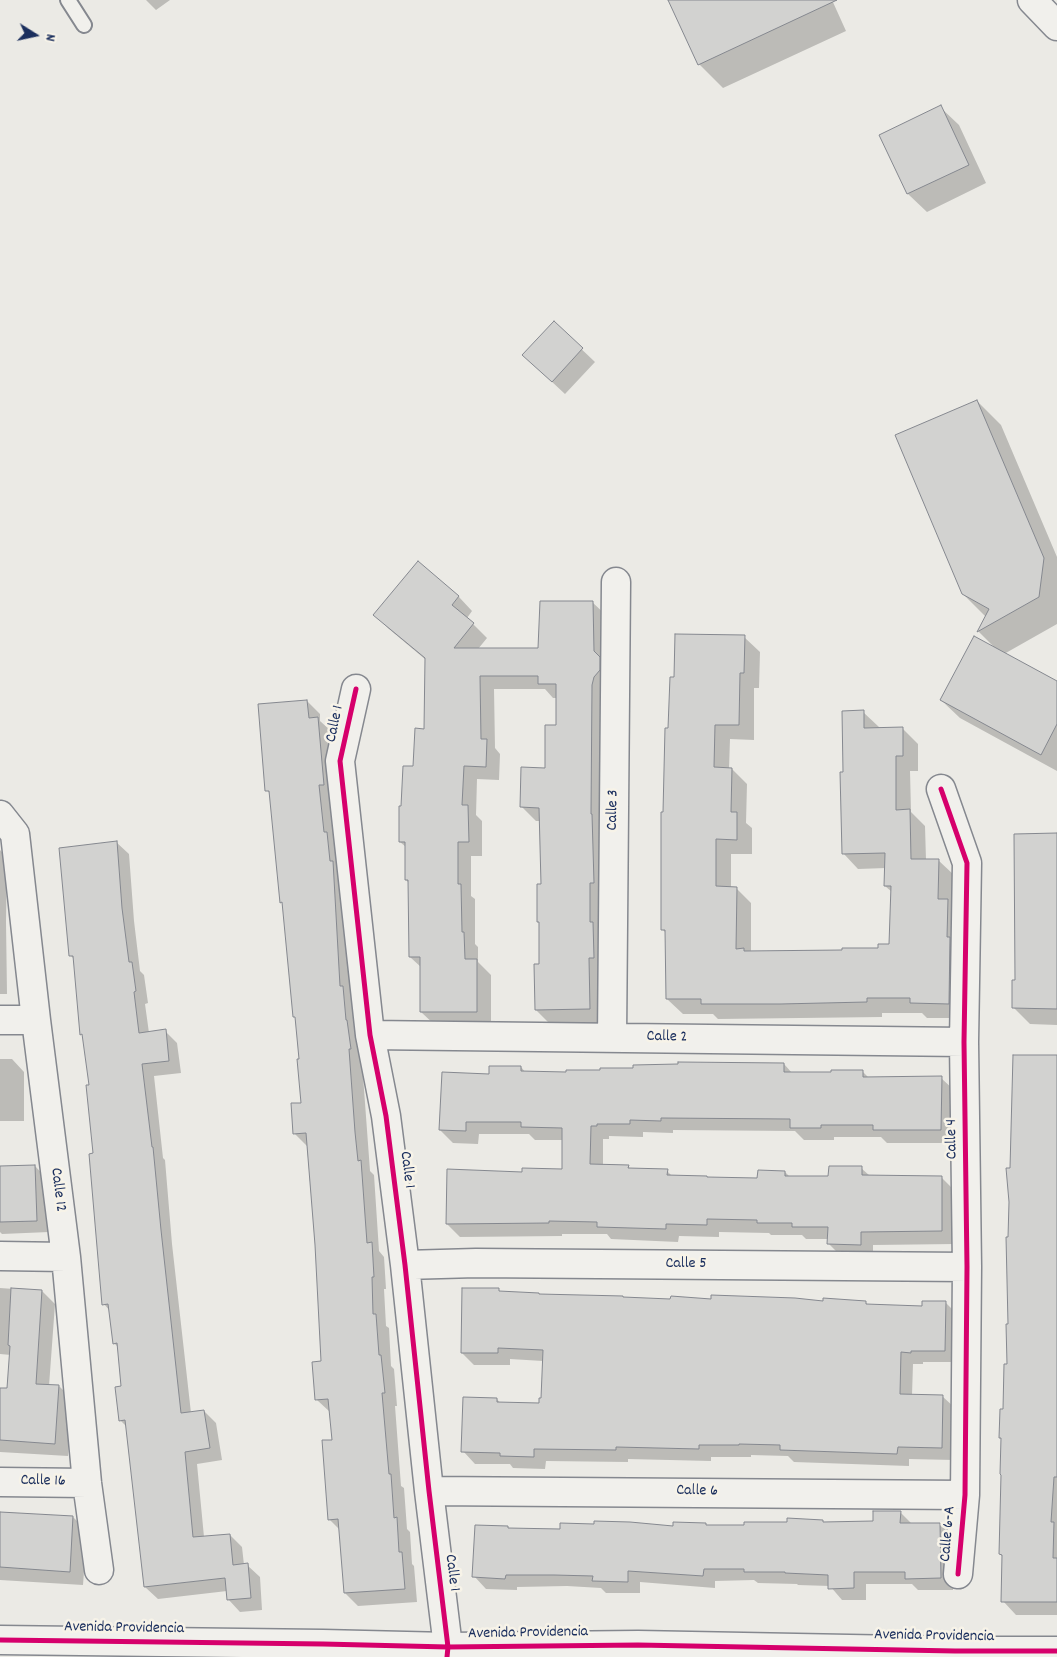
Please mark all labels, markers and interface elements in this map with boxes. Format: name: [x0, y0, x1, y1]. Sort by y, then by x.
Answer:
north arrow: [10, 10, 60, 60]
text: N: [39, 32, 60, 43]
street label: Calle 1: [323, 704, 349, 744]
street label: Calle 3: [604, 789, 624, 831]
street label: Calle 2: [646, 1028, 688, 1048]
street label: Calle 4: [943, 1119, 963, 1159]
street label: Calle 1: [394, 1150, 418, 1190]
street label: Calle 12: [45, 1167, 69, 1213]
street label: Calle 5: [665, 1255, 707, 1275]
street label: Calle 16: [20, 1472, 66, 1492]
street label: Calle 6: [676, 1482, 718, 1502]
street label: Calle 6-A: [937, 1505, 961, 1563]
street label: Calle 1: [439, 1553, 463, 1593]
street label: Avenida Providencia: [64, 1618, 184, 1640]
street label: Avenida Providencia: [468, 1623, 588, 1645]
street label: Avenida Providencia: [874, 1626, 994, 1648]

